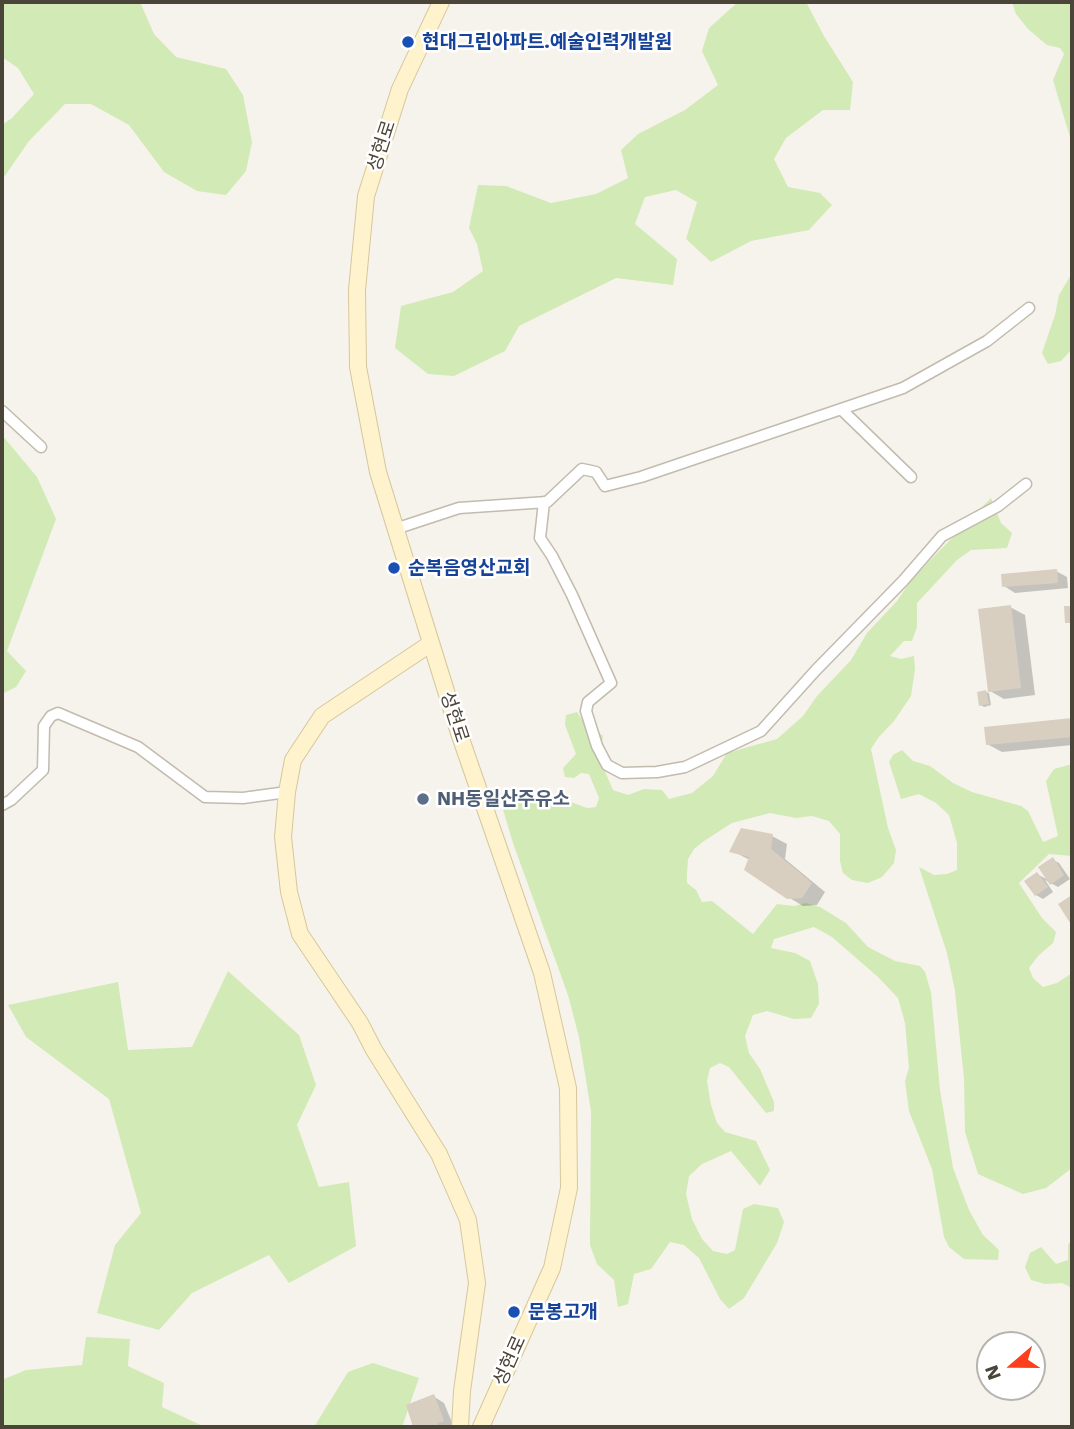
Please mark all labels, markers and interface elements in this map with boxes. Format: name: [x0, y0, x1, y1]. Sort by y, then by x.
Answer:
place label: 현대그린아파트.예술인력개발원: [422, 31, 672, 53]
marker: 현대그린아파트.예술인력개발원: [400, 34, 416, 50]
street label: 성현로: [363, 118, 401, 174]
place label: 순복음영산교회: [408, 557, 530, 579]
marker: 순복음영산교회: [386, 560, 402, 576]
street label: 성현로: [435, 689, 473, 745]
place label: NH동일산주유소: [437, 788, 570, 810]
marker: NH동일산주유소: [415, 791, 431, 807]
place label: 문봉고개: [528, 1301, 598, 1323]
marker: 문봉고개: [506, 1304, 522, 1320]
north arrow: [976, 1331, 1046, 1401]
street label: 성현로: [489, 1332, 531, 1390]
text: N: [979, 1362, 1006, 1383]

